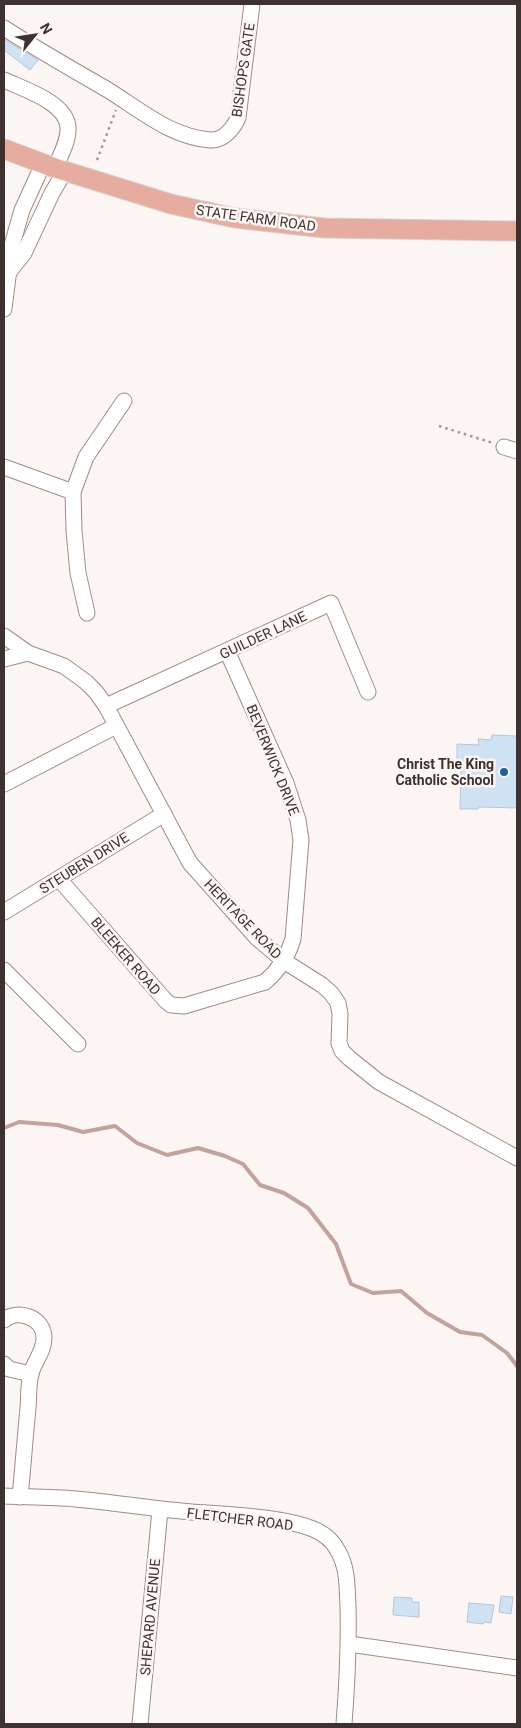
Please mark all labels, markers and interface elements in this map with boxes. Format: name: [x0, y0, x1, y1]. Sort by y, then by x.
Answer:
north arrow: [10, 10, 60, 60]
text: N: [37, 20, 56, 37]
street label: BISHOPS GATE: [228, 22, 258, 118]
street label: STATE FARM ROAD: [195, 202, 317, 234]
street label: GUILDER LANE: [217, 608, 309, 662]
street label: BEVERWICK DRIVE: [243, 702, 303, 818]
place label: Christ The King Catholic School: [395, 756, 494, 788]
marker: Christ The King Catholic School: [498, 766, 510, 778]
street label: STEUBEN DRIVE: [36, 829, 132, 897]
street label: HERITAGE ROAD: [201, 876, 285, 962]
street label: BLEEKER ROAD: [88, 914, 164, 998]
street label: FLETCHER ROAD: [186, 1505, 294, 1533]
street label: SHEPARD AVENUE: [137, 1558, 163, 1676]

